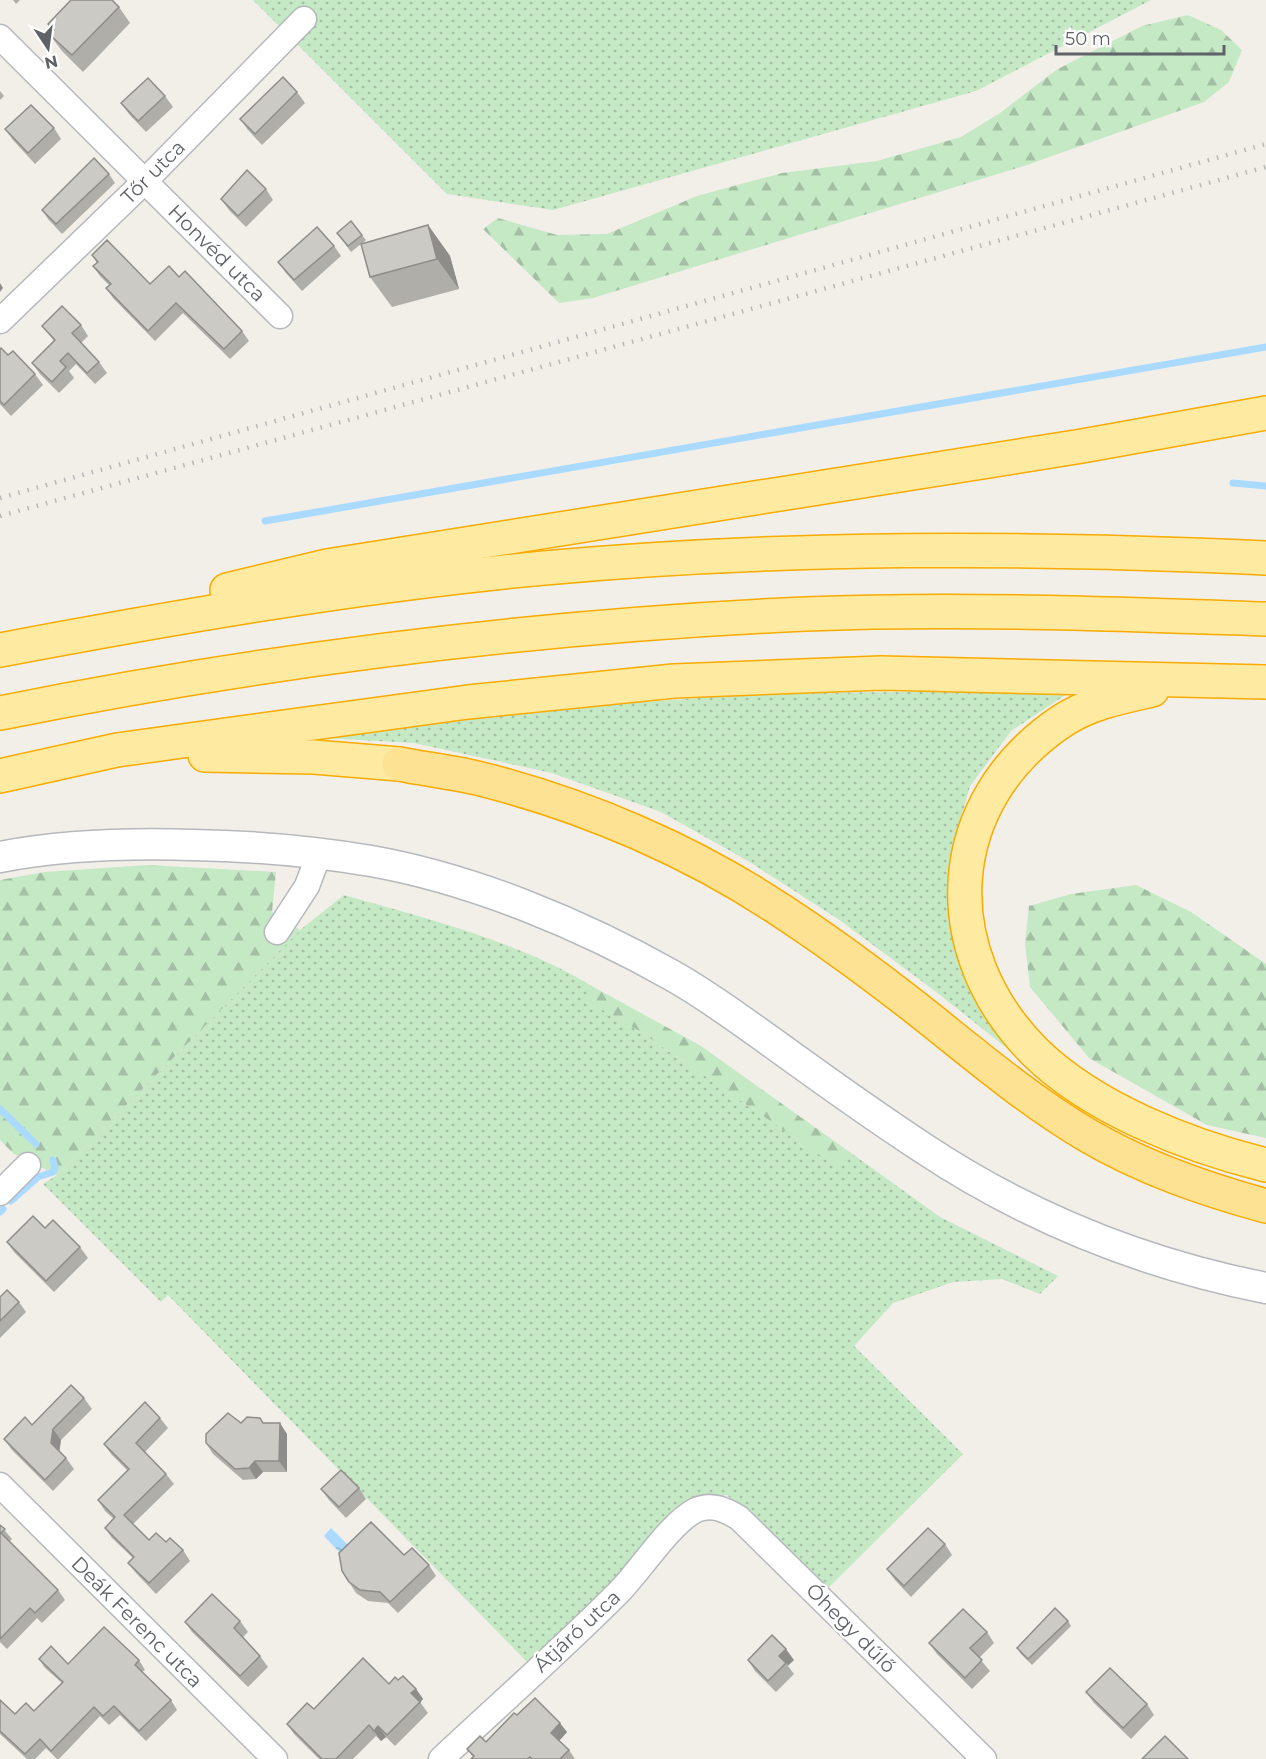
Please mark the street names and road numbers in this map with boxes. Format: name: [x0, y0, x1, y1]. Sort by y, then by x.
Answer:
street label: Tőr utca: [116, 135, 190, 209]
street label: Honvéd utca: [163, 199, 271, 307]
street label: Deák Ferenc utca: [66, 1551, 208, 1693]
street label: Óhegy dűlő: [801, 1578, 901, 1678]
street label: Átjáró utca: [529, 1585, 625, 1677]

